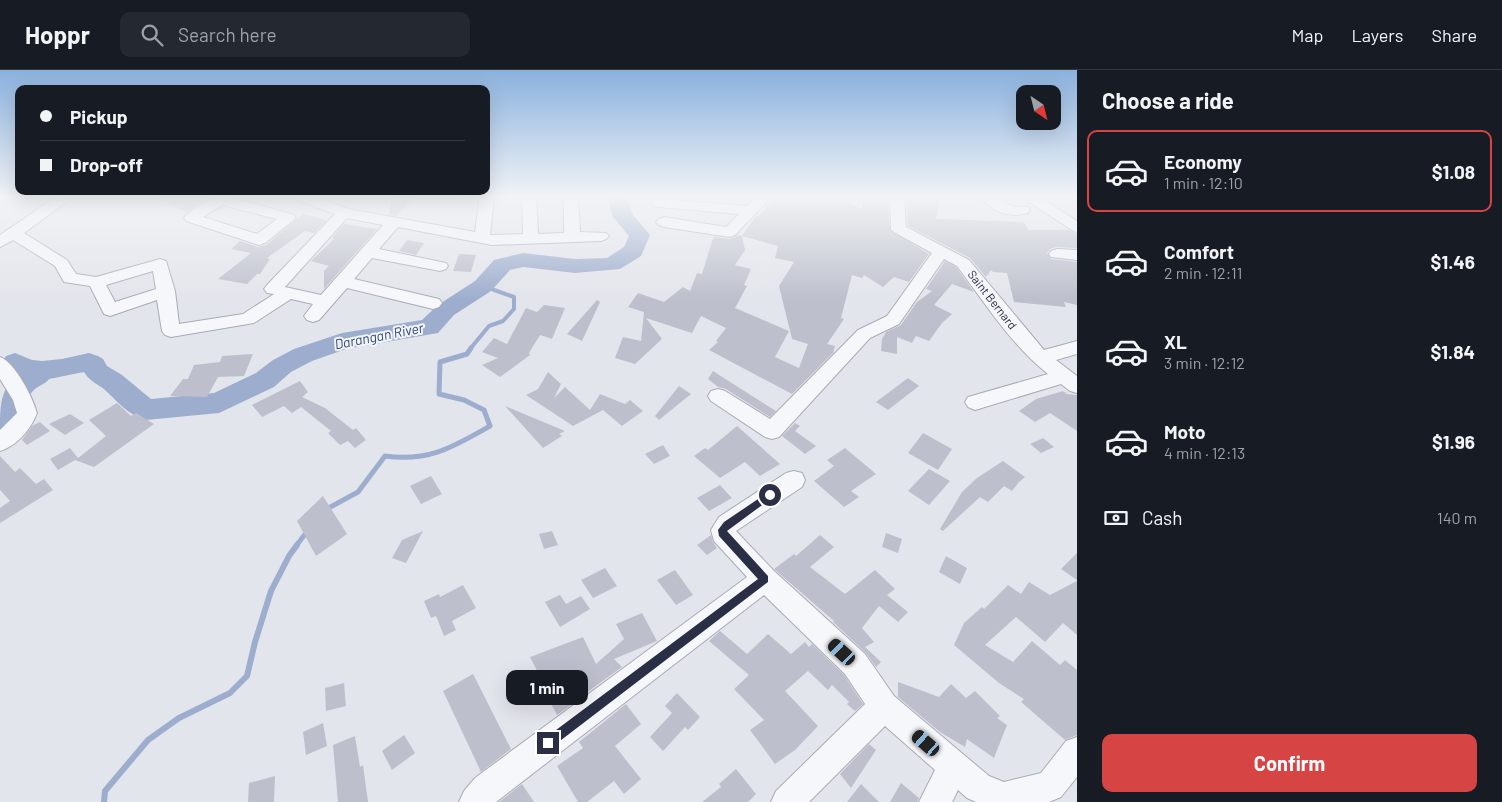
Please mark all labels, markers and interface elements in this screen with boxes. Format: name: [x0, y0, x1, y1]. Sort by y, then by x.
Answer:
search box: [120, 12, 470, 57]
text: Hoppr: [25, 20, 90, 49]
icon: search: [138, 21, 166, 49]
text: Search here: [178, 23, 277, 46]
text: Map: [1291, 24, 1323, 46]
text: Layers: [1351, 24, 1404, 46]
text: Share: [1432, 24, 1477, 46]
north arrow: [1016, 85, 1061, 130]
map controls: [1016, 85, 1061, 130]
text: Choose a ride: [1102, 87, 1234, 113]
text: Pickup: [70, 105, 128, 128]
icon: car: [1104, 149, 1149, 194]
text: Economy: [1164, 150, 1242, 173]
text: Drop-off: [70, 153, 143, 176]
text: $1.08: [1432, 160, 1475, 183]
text: 1 min · 12:10: [1164, 173, 1243, 192]
icon: car: [1104, 239, 1149, 284]
text: Comfort: [1164, 240, 1234, 263]
text: $1.46: [1431, 250, 1475, 273]
text: 2 min · 12:11: [1164, 263, 1242, 282]
street label: Saint Bernard: [965, 267, 1020, 332]
water label: Darangan River: [333, 318, 426, 352]
icon: car: [1104, 329, 1149, 374]
text: XL: [1164, 330, 1187, 353]
text: $1.84: [1431, 340, 1475, 363]
text: 3 min · 12:12: [1164, 353, 1245, 372]
icon: car: [1104, 419, 1149, 464]
text: Moto: [1164, 420, 1206, 443]
text: $1.96: [1432, 430, 1475, 453]
text: 4 min · 12:13: [1164, 443, 1245, 462]
route start: [759, 484, 781, 506]
icon: cash: [1102, 504, 1130, 532]
text: Cash: [1142, 506, 1183, 529]
text: 140 m: [1437, 508, 1477, 527]
car: [825, 636, 858, 668]
callout: 1 min: [507, 670, 589, 706]
text: 1 min: [529, 678, 565, 697]
car: [909, 727, 942, 759]
route end: [537, 732, 559, 754]
button: Confirm: [1102, 734, 1477, 792]

